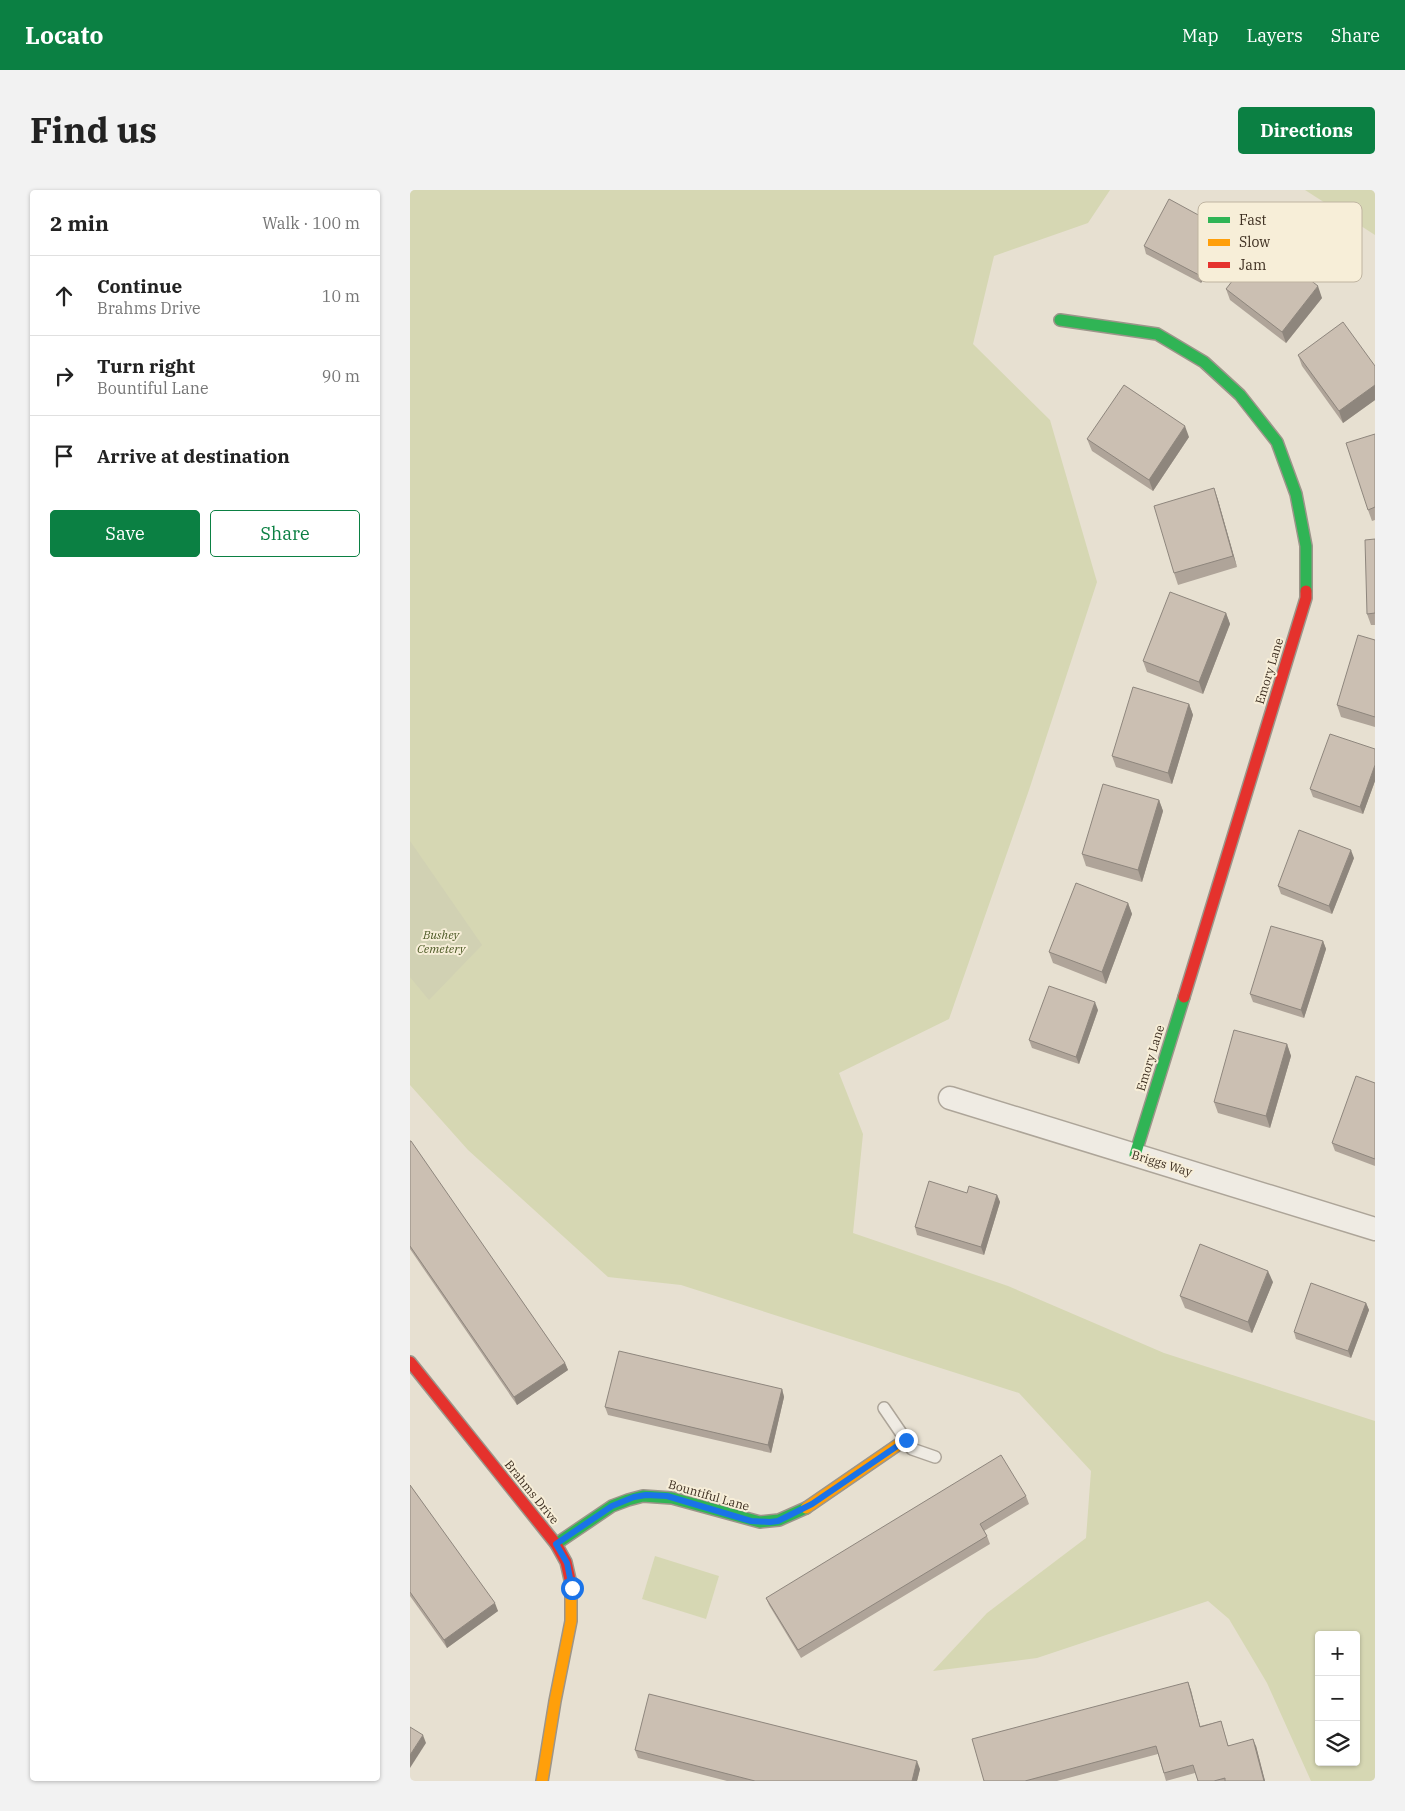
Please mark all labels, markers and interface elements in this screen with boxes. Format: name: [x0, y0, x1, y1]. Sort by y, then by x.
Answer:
text: Locato: [25, 19, 103, 51]
text: Map: [1182, 24, 1219, 47]
text: Layers: [1247, 24, 1303, 47]
text: Share: [1331, 24, 1380, 47]
text: Find us: [30, 107, 157, 153]
button: Directions: [1238, 107, 1375, 154]
legend: [1198, 202, 1362, 282]
text: 2 min: [50, 209, 109, 237]
text: Fast: [1239, 211, 1267, 229]
text: Walk · 100 m: [262, 213, 360, 233]
text: Slow: [1239, 233, 1270, 251]
text: Jam: [1239, 256, 1266, 274]
text: Continue: [97, 274, 182, 298]
icon: ahead: [50, 282, 78, 310]
text: 10 m: [322, 286, 360, 306]
text: Brahms Drive: [97, 298, 201, 318]
text: Turn right: [97, 354, 195, 378]
icon: right: [50, 362, 78, 390]
text: 90 m: [322, 366, 360, 386]
text: Bountiful Lane: [97, 378, 209, 398]
icon: arrive: [50, 442, 78, 470]
text: Arrive at destination: [97, 444, 290, 468]
button: Save: [50, 510, 200, 557]
button: Share: [210, 510, 360, 557]
street label: Emory Lane: [1252, 636, 1286, 706]
park label: Bushey Cemetery: [417, 927, 467, 956]
street label: Emory Lane: [1133, 1023, 1167, 1093]
street label: Briggs Way: [1130, 1147, 1195, 1179]
route end: [895, 1429, 918, 1452]
street label: Brahms Drive: [502, 1457, 562, 1527]
street label: Bountiful Lane: [667, 1476, 751, 1514]
route start: [561, 1577, 584, 1600]
map controls: [1315, 1631, 1360, 1766]
button: +: [1315, 1631, 1360, 1676]
button: −: [1315, 1676, 1360, 1721]
button: layers: [1315, 1721, 1360, 1766]

